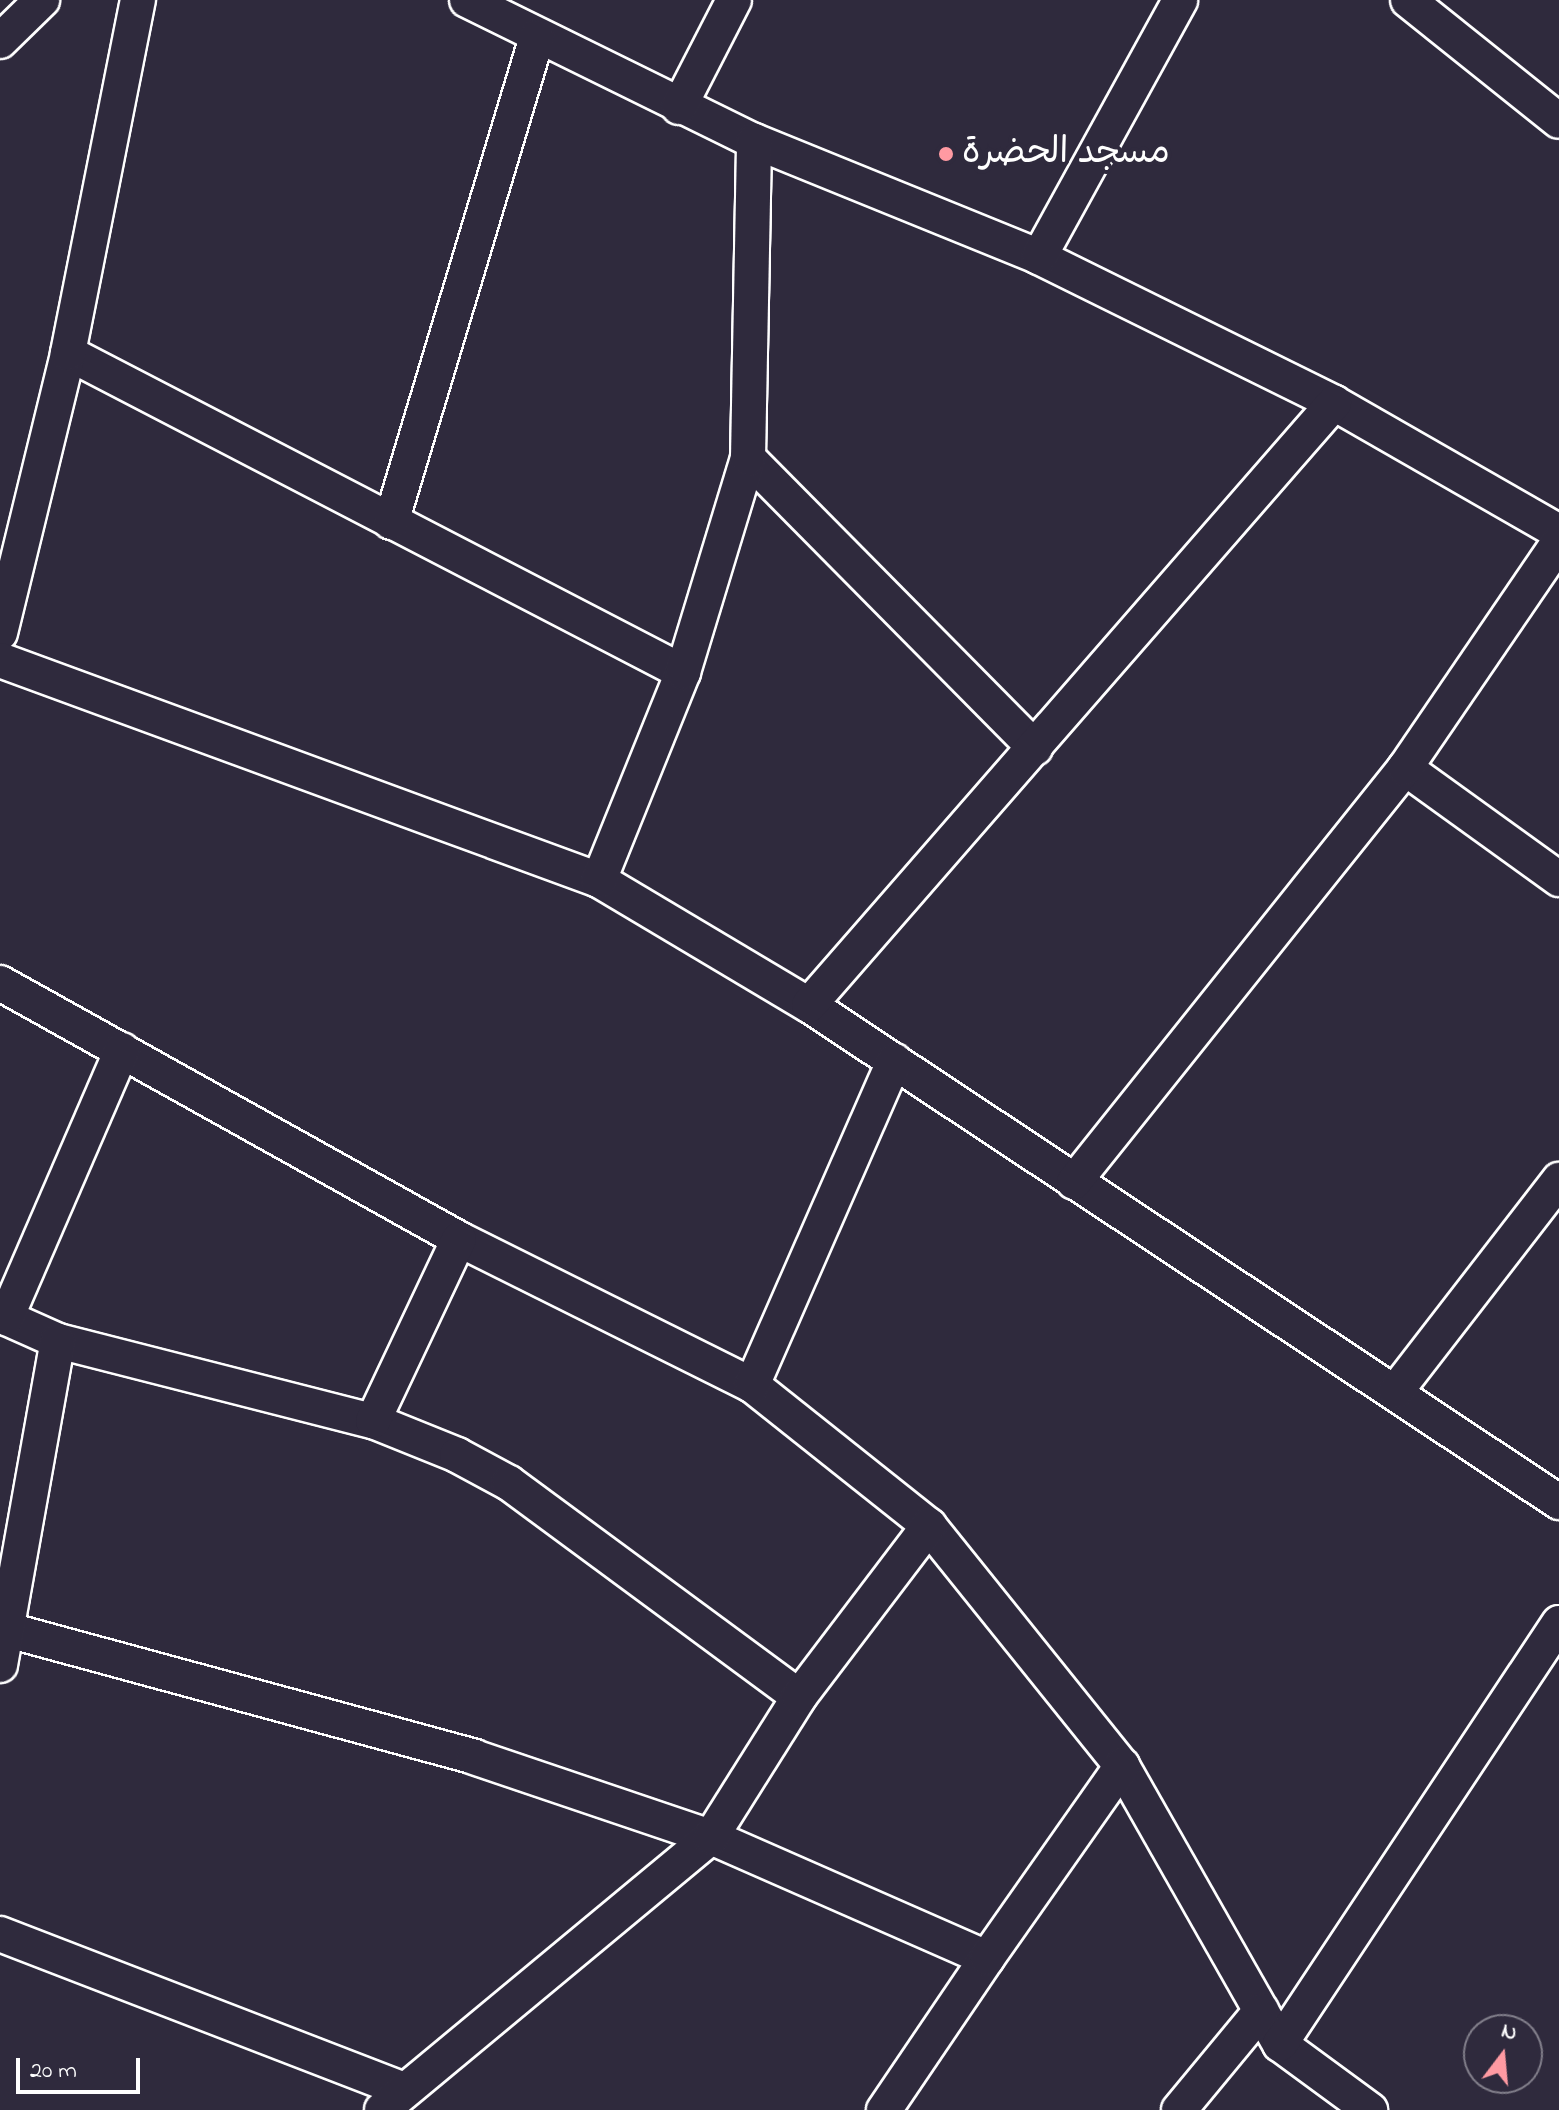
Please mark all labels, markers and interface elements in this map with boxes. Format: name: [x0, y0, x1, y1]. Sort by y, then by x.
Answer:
place label: مسجد الحضرة: [962, 132, 1170, 176]
marker: مسجد الحضرة: [937, 145, 955, 163]
north arrow: [1463, 2014, 1543, 2094]
text: N: [1498, 2015, 1521, 2050]
scale bar: [20, 2042, 144, 2092]
text: 20 m: [30, 2054, 77, 2089]

